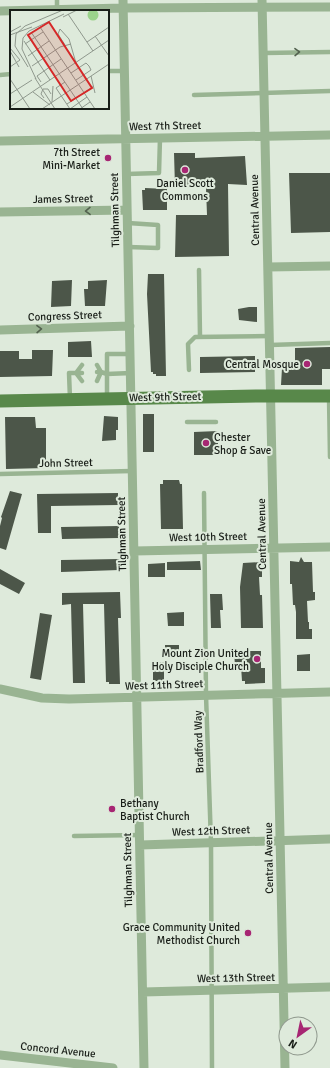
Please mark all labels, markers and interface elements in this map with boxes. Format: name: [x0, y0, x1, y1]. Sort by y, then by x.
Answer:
inset map: [10, 10, 109, 109]
one-way arrow: [294, 48, 300, 56]
street label: West 7th Street: [129, 119, 201, 133]
place label: 7th Street Mini-Market: [42, 146, 100, 172]
marker: 7th Street Mini-Market: [103, 153, 113, 163]
marker: Daniel Scott Commons: [180, 165, 190, 175]
street label: Tilghman Street: [108, 172, 122, 247]
street label: Central Avenue: [248, 174, 262, 246]
place label: Daniel Scott Commons: [156, 177, 214, 203]
street label: James Street: [33, 192, 93, 206]
one-way arrow: [85, 207, 91, 215]
street label: Congress Street: [28, 308, 102, 324]
one-way arrow: [36, 325, 42, 333]
place label: Central Mosque: [225, 358, 299, 371]
marker: Central Mosque: [302, 359, 312, 369]
street label: West 9th Street: [129, 390, 201, 404]
place label: Chester Shop & Save: [214, 431, 271, 457]
marker: Chester Shop & Save: [201, 438, 211, 448]
street label: John Street: [39, 456, 93, 470]
street label: Tilghman Street: [115, 496, 129, 571]
street label: Central Avenue: [255, 498, 269, 570]
street label: West 10th Street: [169, 530, 247, 544]
place label: Mount Zion United Holy Disciple Church: [151, 647, 249, 673]
marker: Mount Zion United Holy Disciple Church: [252, 654, 262, 664]
street label: West 11th Street: [125, 677, 204, 693]
street label: Bradford Way: [191, 710, 207, 774]
place label: Bethany Baptist Church: [120, 797, 190, 823]
marker: Bethany Baptist Church: [107, 804, 117, 814]
street label: Central Avenue: [262, 822, 276, 894]
street label: West 12th Street: [172, 823, 251, 839]
street label: Tilghman Street: [121, 832, 135, 907]
place label: Grace Community United Methodist Church: [123, 921, 240, 947]
marker: Grace Community United Methodist Church: [243, 928, 253, 938]
street label: West 13th Street: [197, 971, 275, 985]
north arrow: [278, 1016, 318, 1056]
text: N: [286, 1036, 300, 1052]
street label: Concord Avenue: [20, 1040, 96, 1060]

